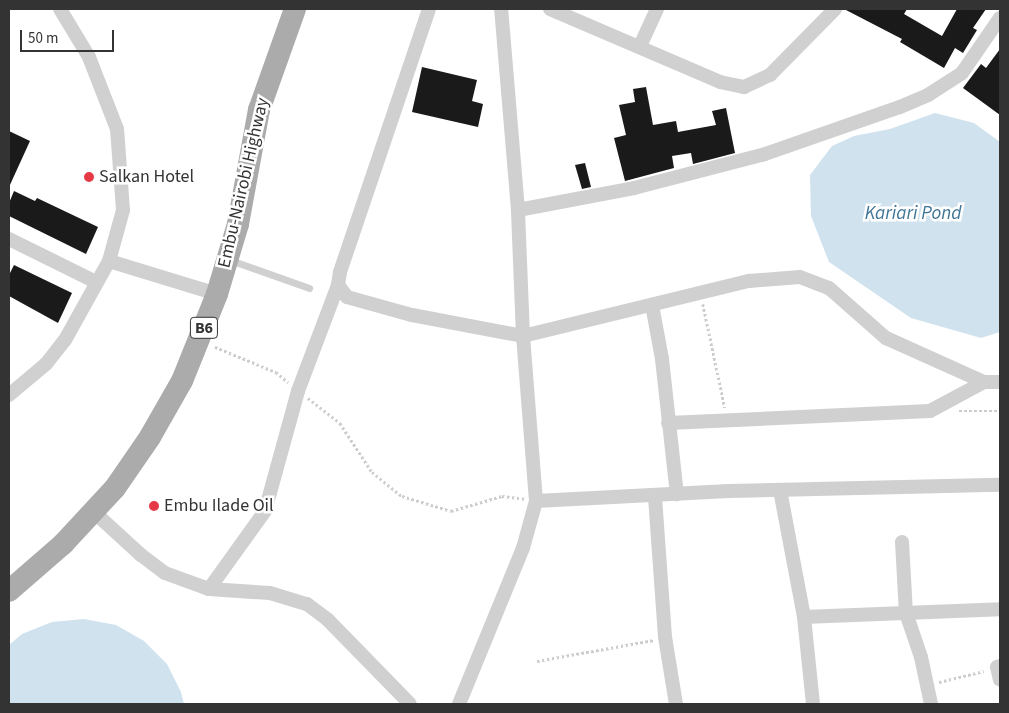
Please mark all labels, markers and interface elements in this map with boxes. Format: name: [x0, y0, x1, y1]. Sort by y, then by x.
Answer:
scale bar: [22, 20, 116, 52]
text: 50 m: [28, 28, 58, 49]
street label: Embu-Nairobi Highway: [214, 96, 274, 270]
place label: Salkan Hotel: [99, 166, 194, 188]
marker: Salkan Hotel: [83, 171, 95, 183]
water label: Kariari Pond: [865, 203, 961, 225]
road number: B6: [189, 314, 219, 342]
place label: Embu Ilade Oil: [164, 495, 274, 517]
marker: Embu Ilade Oil: [148, 500, 160, 512]

